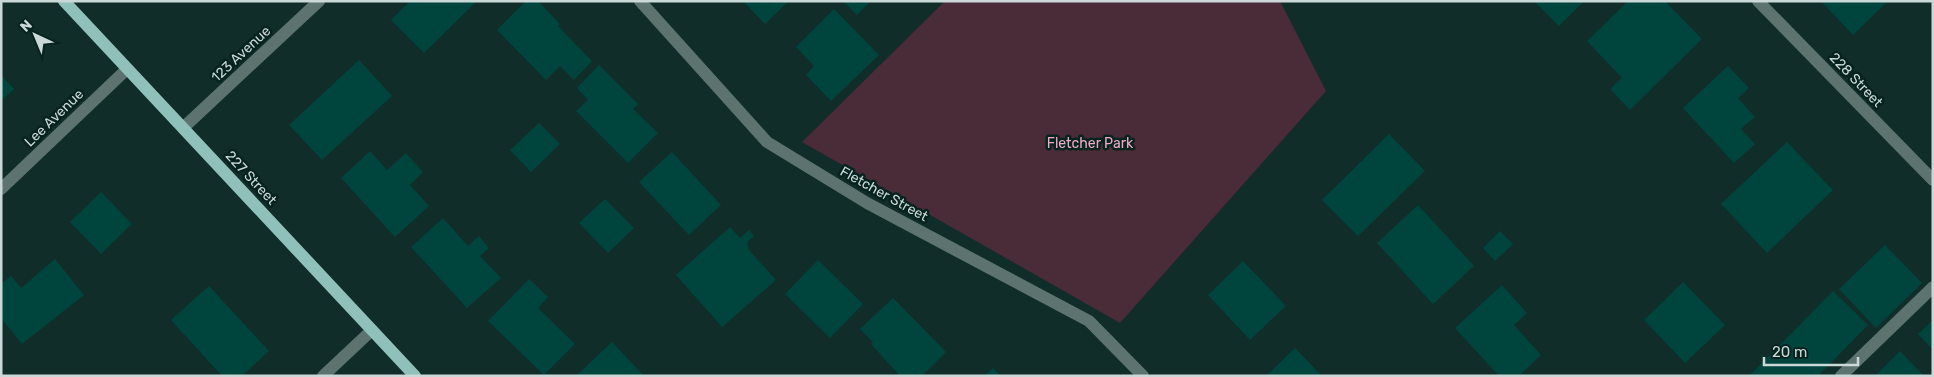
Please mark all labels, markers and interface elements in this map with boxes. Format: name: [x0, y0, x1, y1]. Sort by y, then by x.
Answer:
north arrow: [10, 10, 60, 60]
text: N: [17, 16, 36, 36]
street label: 123 Avenue: [208, 22, 274, 86]
street label: 228 Street: [1826, 49, 1887, 111]
street label: Lee Avenue: [21, 86, 87, 150]
park label: Fletcher Park: [1047, 135, 1134, 152]
street label: 227 Street: [222, 148, 281, 209]
street label: Fletcher Street: [837, 163, 931, 225]
scale bar: [1764, 334, 1858, 366]
text: 20 m: [1772, 343, 1807, 361]

